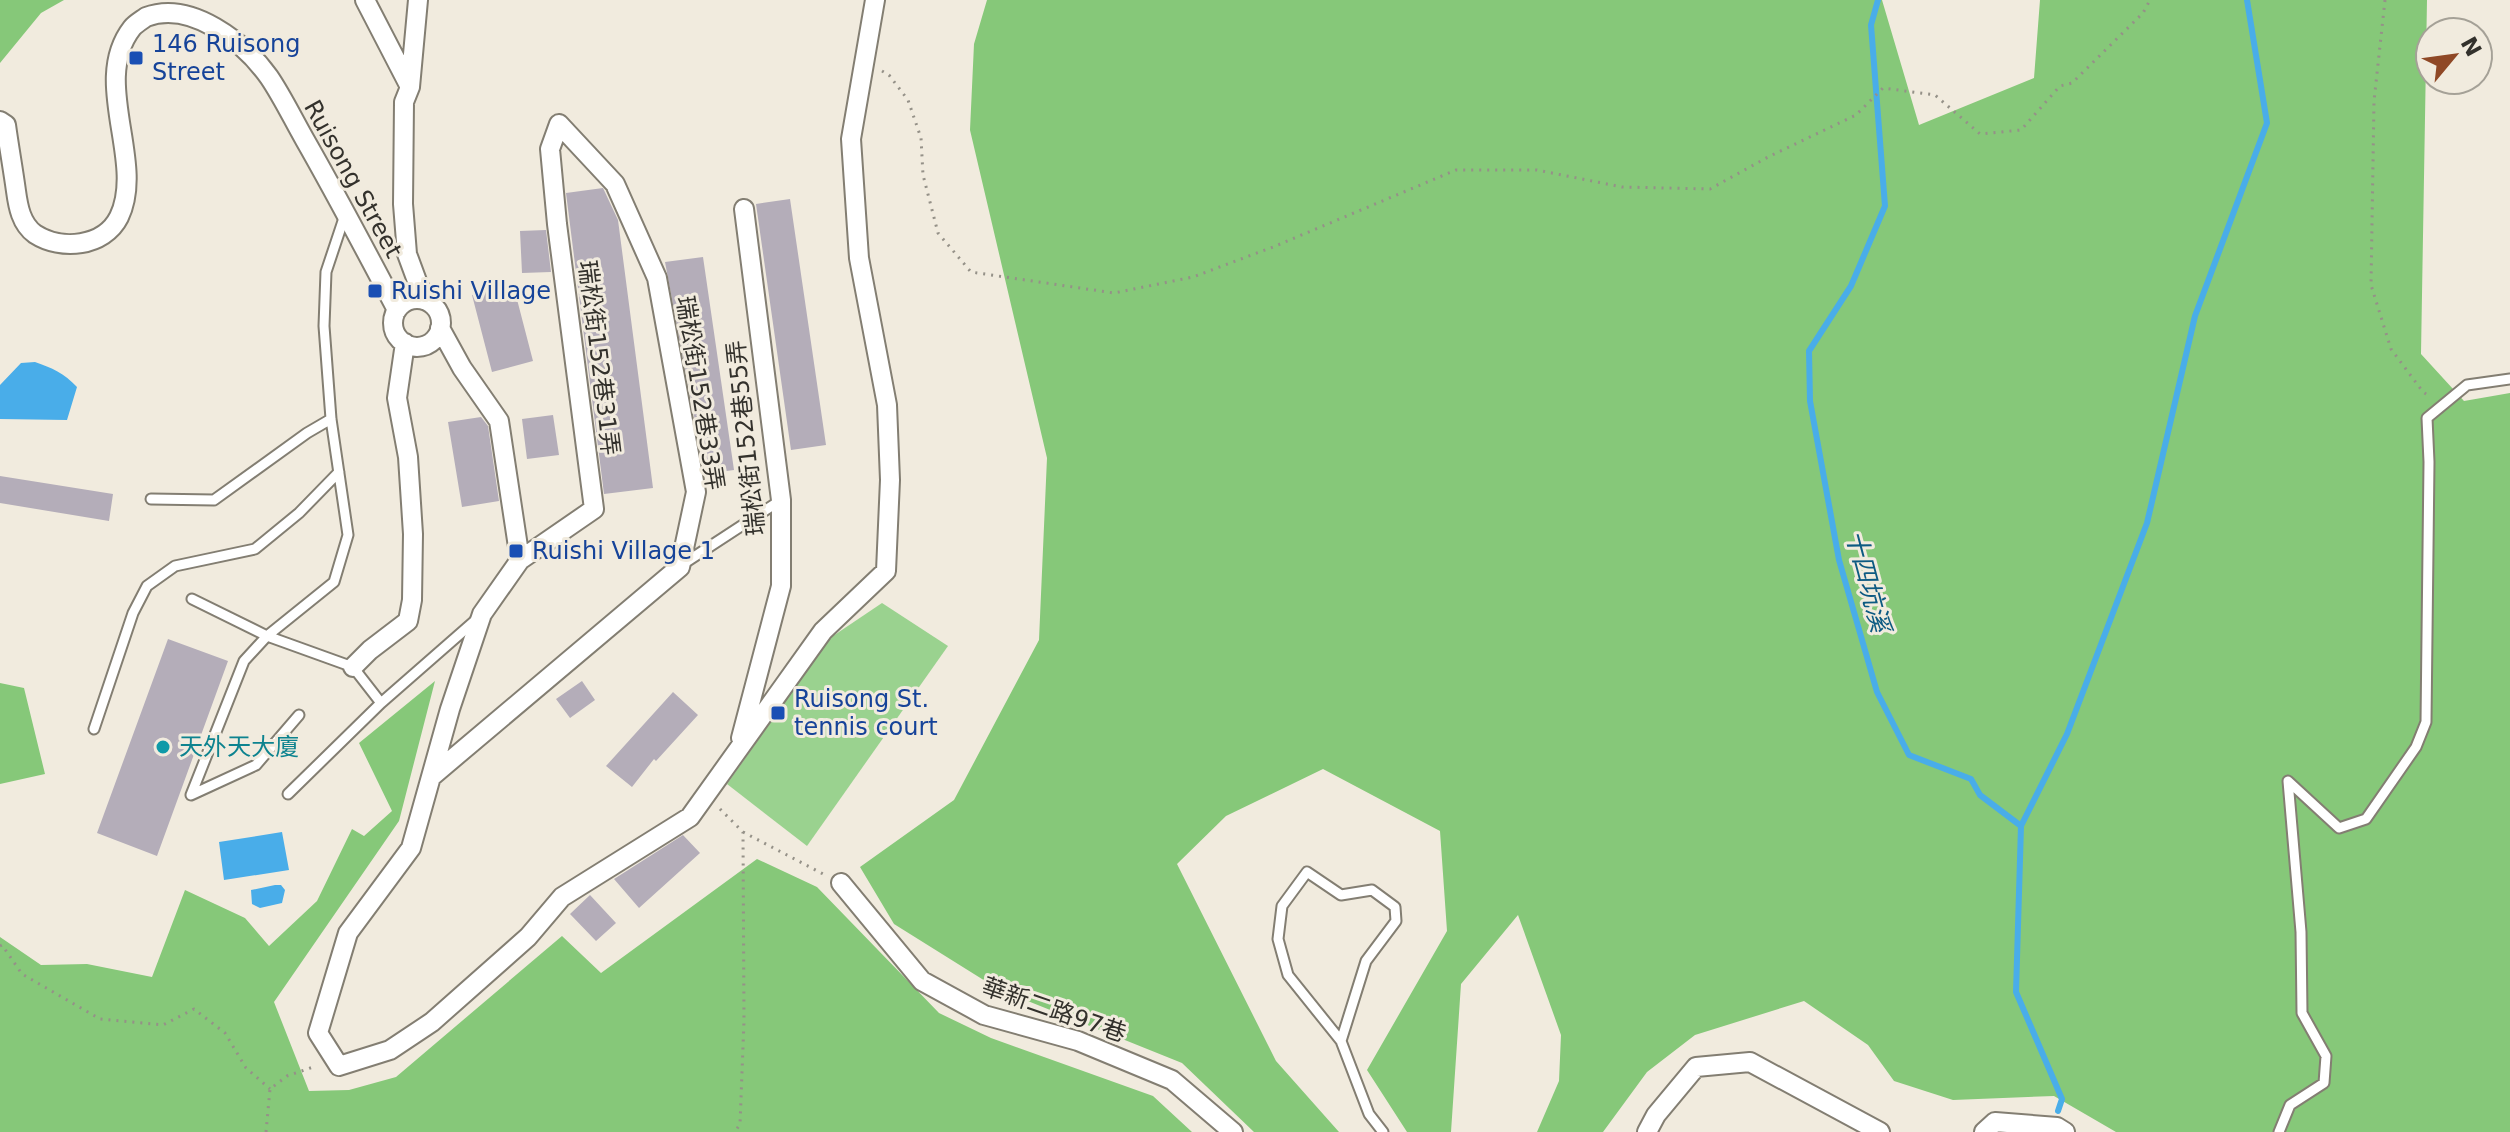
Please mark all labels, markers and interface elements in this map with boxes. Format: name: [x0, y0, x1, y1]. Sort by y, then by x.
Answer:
north arrow: [2414, 16, 2494, 96]
place label: 146 Ruisong Street: [152, 30, 301, 86]
text: N: [2456, 32, 2486, 61]
marker: 146 Ruisong Street: [127, 49, 145, 67]
street label: Ruisong Street: [298, 95, 408, 263]
street label: 瑞松街152巷31弄: [573, 259, 625, 457]
place label: Ruishi Village: [391, 277, 551, 305]
marker: Ruishi Village: [366, 282, 384, 300]
street label: 瑞松街152巷33弄: [671, 294, 729, 492]
street label: 瑞松街152巷55弄: [722, 339, 770, 537]
water label: 十四坑溪: [1840, 527, 1897, 639]
place label: Ruishi Village 1: [532, 537, 715, 565]
marker: Ruishi Village 1: [507, 542, 525, 560]
place label: Ruisong St. tennis court: [794, 685, 938, 741]
marker: Ruisong St. tennis court: [769, 704, 787, 722]
place label: 天外天大廈: [179, 733, 299, 761]
marker: 天外天大廈: [154, 738, 172, 756]
street label: 華新二路97巷: [978, 972, 1130, 1048]

